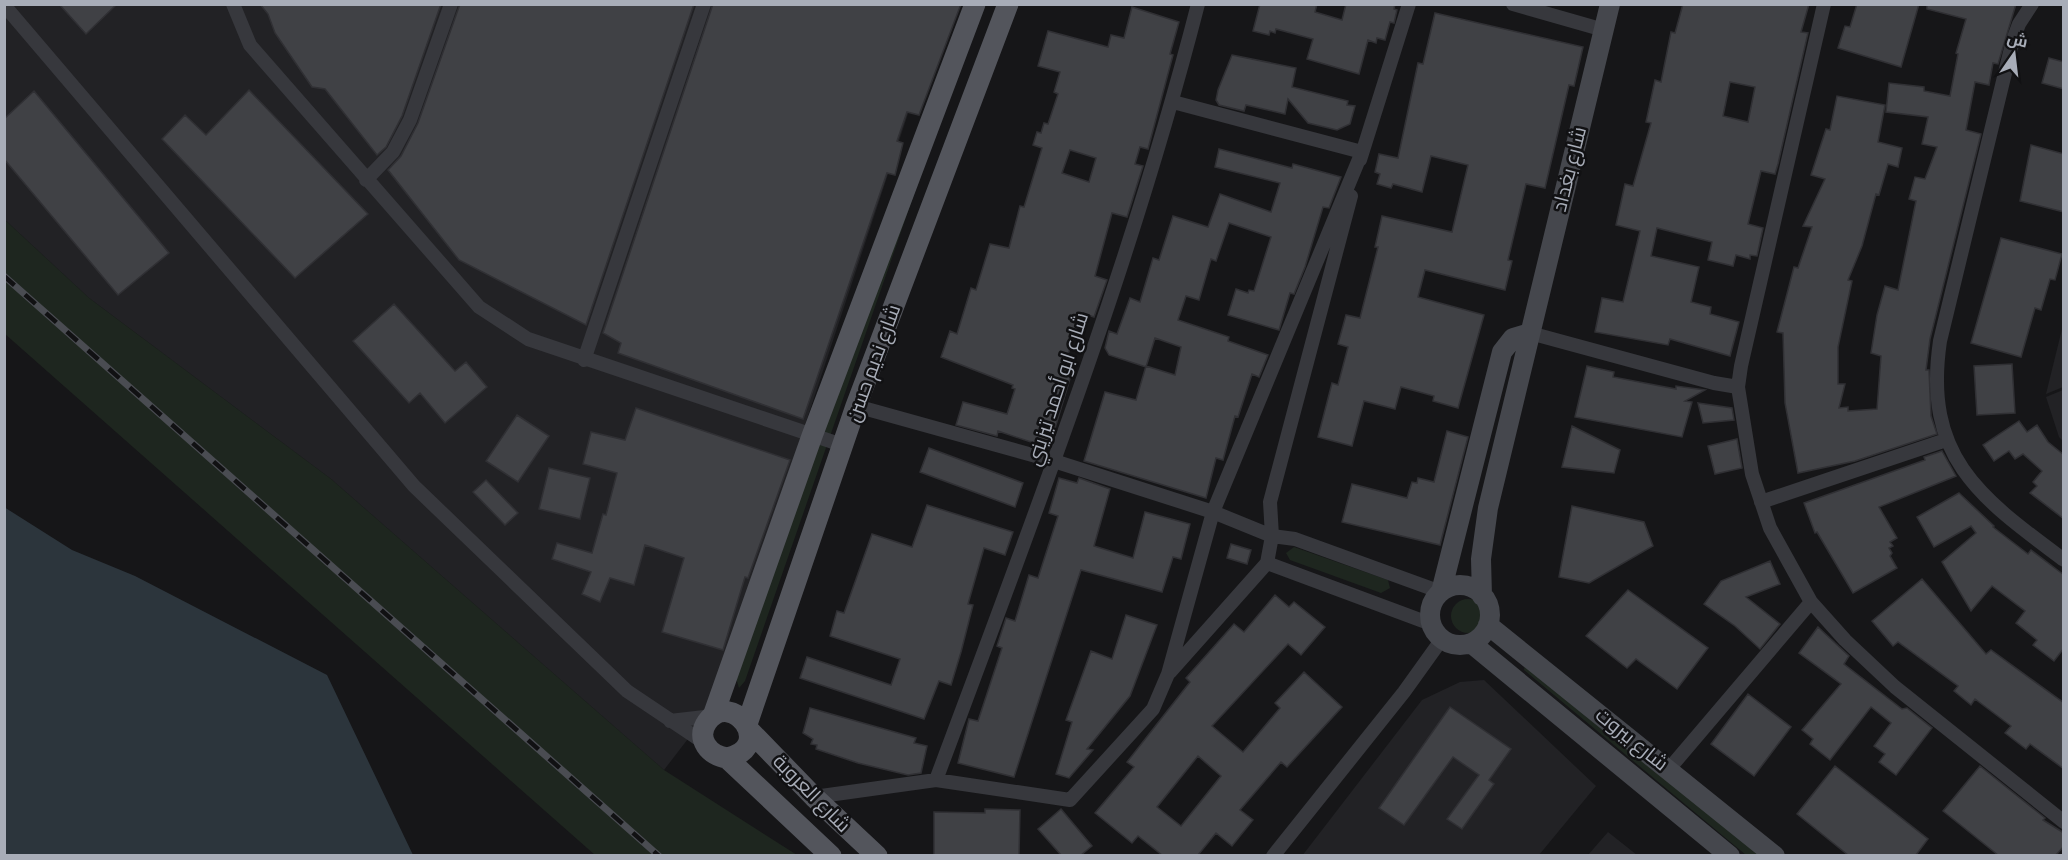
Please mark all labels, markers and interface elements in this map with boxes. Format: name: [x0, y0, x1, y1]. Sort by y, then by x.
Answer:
north arrow: [1984, 24, 2044, 84]
text: ش: [2005, 27, 2030, 54]
street label: شارع بغداد: [1546, 124, 1594, 215]
street label: شارع نديم حسن: [840, 301, 908, 426]
street label: شارع ابو أحمد تيزيني: [1020, 309, 1097, 470]
street label: شارع بيروت: [1589, 702, 1674, 778]
street label: شارع العروبة: [766, 748, 857, 839]

